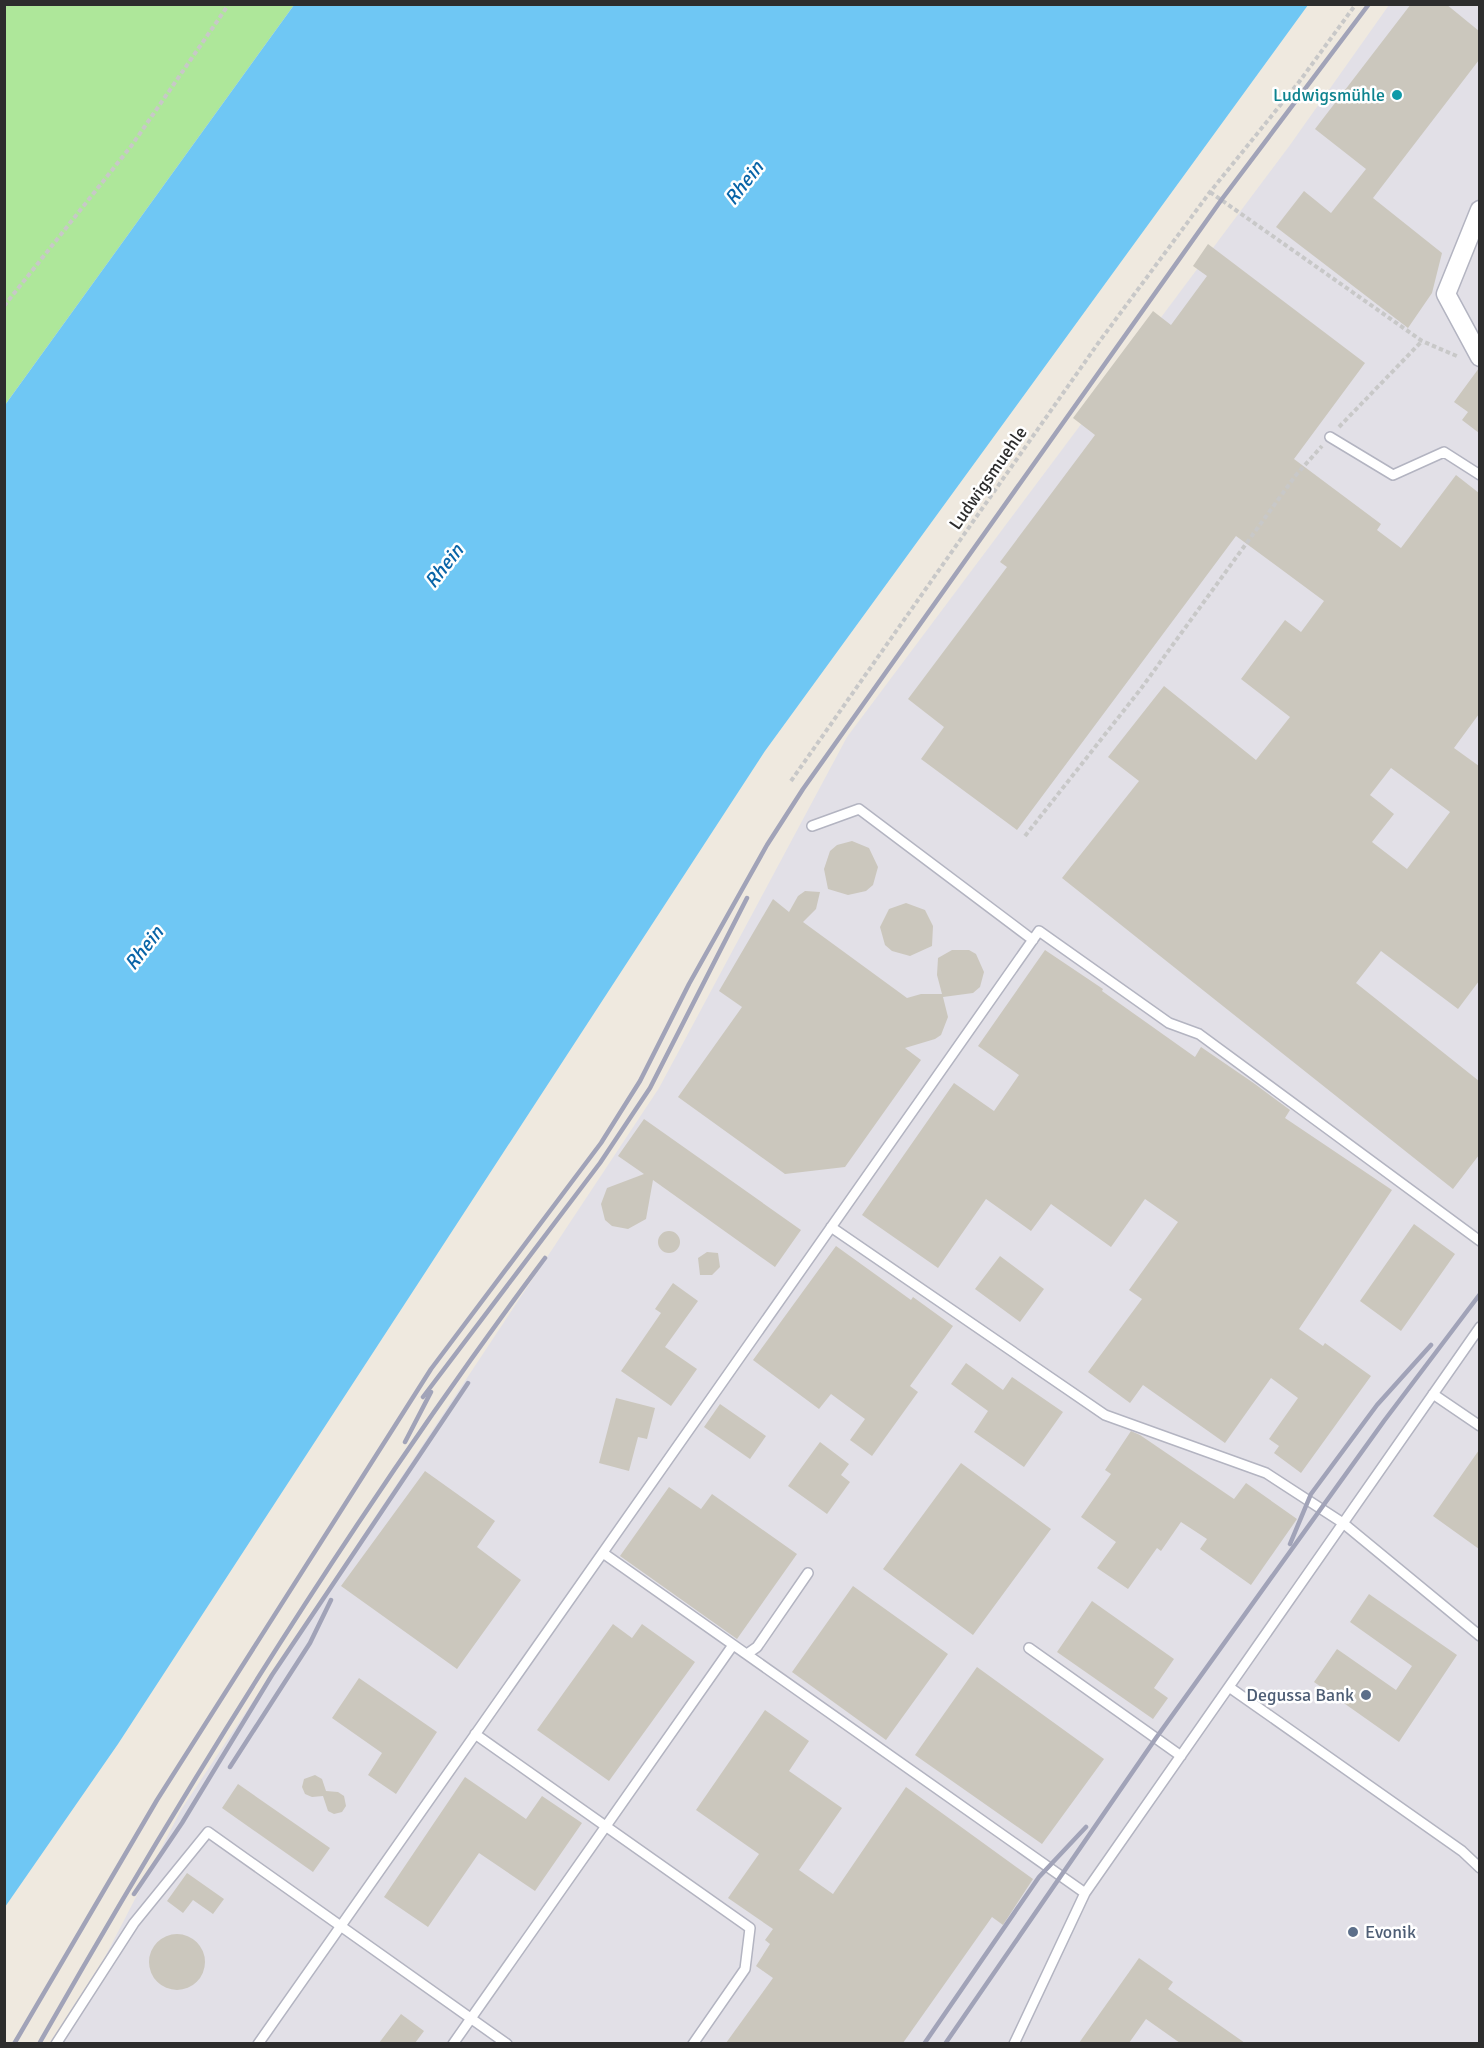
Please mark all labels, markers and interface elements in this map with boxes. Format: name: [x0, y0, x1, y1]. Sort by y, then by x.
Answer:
place label: Ludwigsmühle: [1273, 84, 1385, 106]
marker: Ludwigsmühle: [1390, 88, 1404, 102]
water label: Rhein: [719, 155, 770, 210]
street label: Ludwigsmuehle: [944, 422, 1032, 534]
water label: Rhein: [419, 538, 470, 593]
water label: Rhein: [119, 920, 170, 975]
place label: Degussa Bank: [1246, 1684, 1354, 1706]
marker: Degussa Bank: [1359, 1688, 1373, 1702]
place label: Evonik: [1365, 1921, 1416, 1943]
marker: Evonik: [1346, 1925, 1360, 1939]

